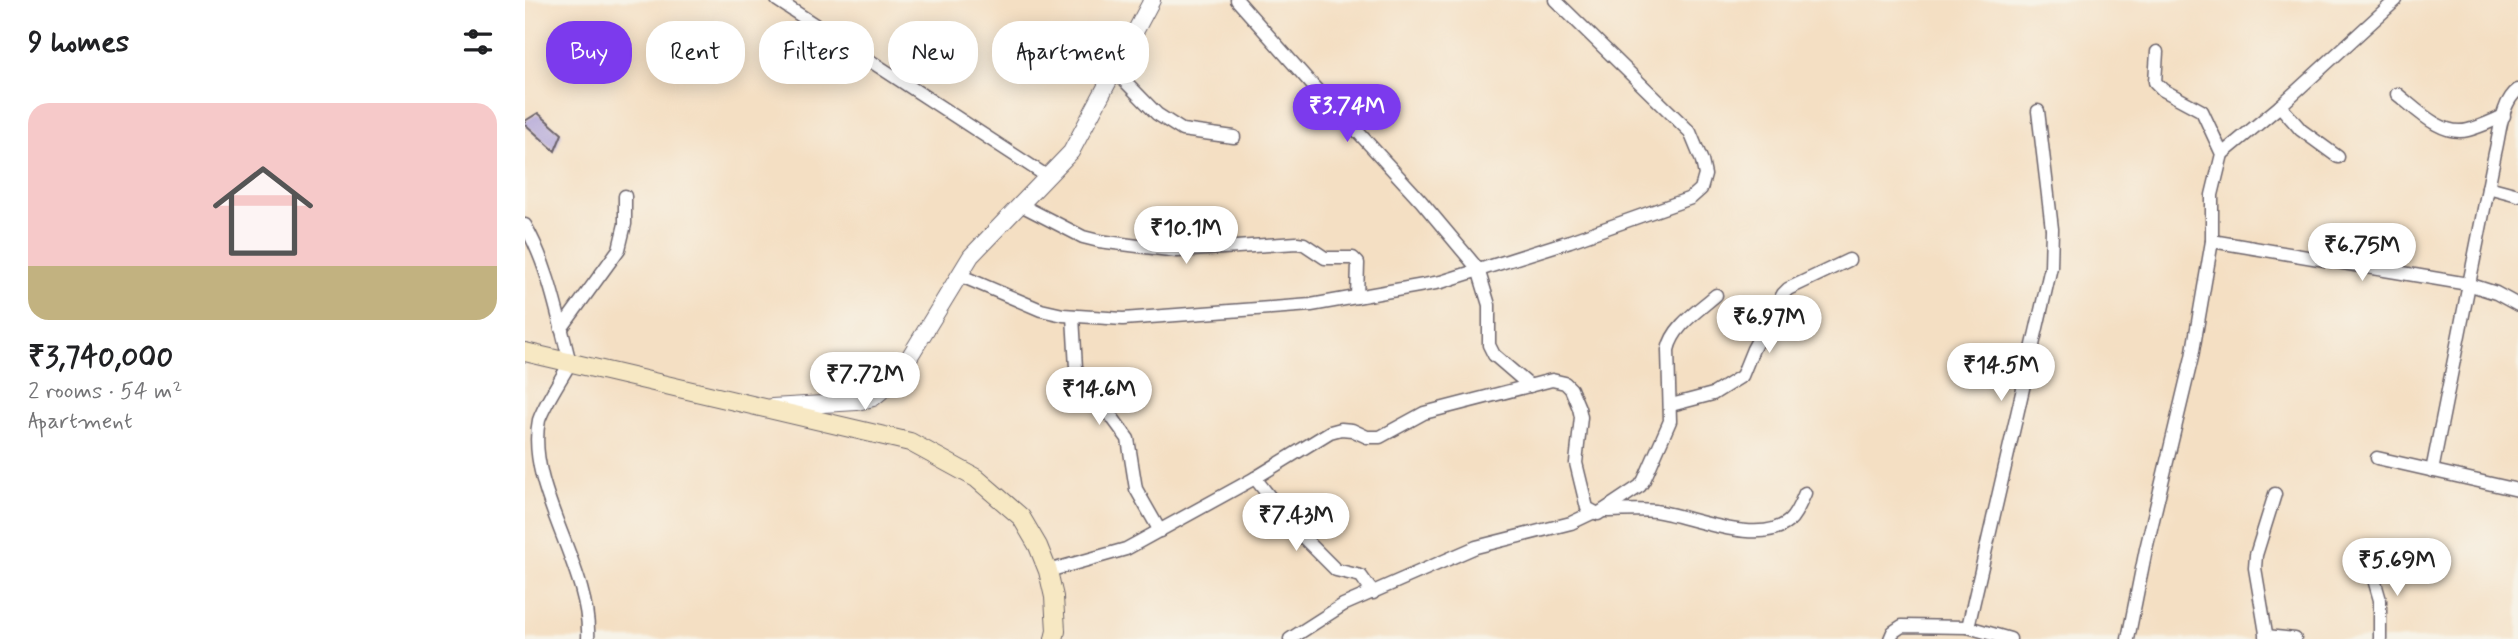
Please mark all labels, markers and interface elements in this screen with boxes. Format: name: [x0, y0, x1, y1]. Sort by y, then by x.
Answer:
chip: Buy: [546, 21, 632, 84]
chip: Rent: [646, 21, 745, 84]
chip: Filters: [759, 21, 874, 84]
chip: New: [888, 21, 978, 84]
chip: Apartment: [992, 21, 1149, 84]
text: 9 homes: [28, 23, 129, 62]
icon: filters: [459, 23, 497, 61]
pin: ₹3.74M: [1290, 85, 1404, 144]
text: ₹3.74M: [1309, 92, 1385, 122]
icon: home: [200, 148, 326, 274]
pin: ₹10.1M: [1129, 206, 1243, 266]
text: ₹10.1M: [1150, 214, 1222, 244]
pin: ₹6.75M: [2305, 224, 2419, 283]
text: ₹6.75M: [2324, 231, 2400, 261]
pin: ₹6.97M: [1712, 296, 1826, 355]
text: ₹6.97M: [1733, 303, 1805, 333]
text: ₹3,740,000: [28, 338, 173, 377]
pin: ₹14.5M: [1944, 344, 2058, 403]
text: ₹14.5M: [1963, 351, 2039, 381]
pin: ₹7.72M: [808, 352, 922, 412]
text: ₹7.72M: [826, 360, 904, 390]
pin: ₹14.6M: [1042, 368, 1156, 427]
text: ₹14.6M: [1062, 375, 1136, 405]
text: 2 rooms · 54 m²: [28, 377, 182, 407]
text: Apartment: [28, 407, 133, 437]
pin: ₹7.43M: [1239, 494, 1353, 553]
text: ₹7.43M: [1258, 501, 1334, 531]
pin: ₹5.69M: [2340, 538, 2454, 598]
text: ₹5.69M: [2358, 546, 2436, 576]

